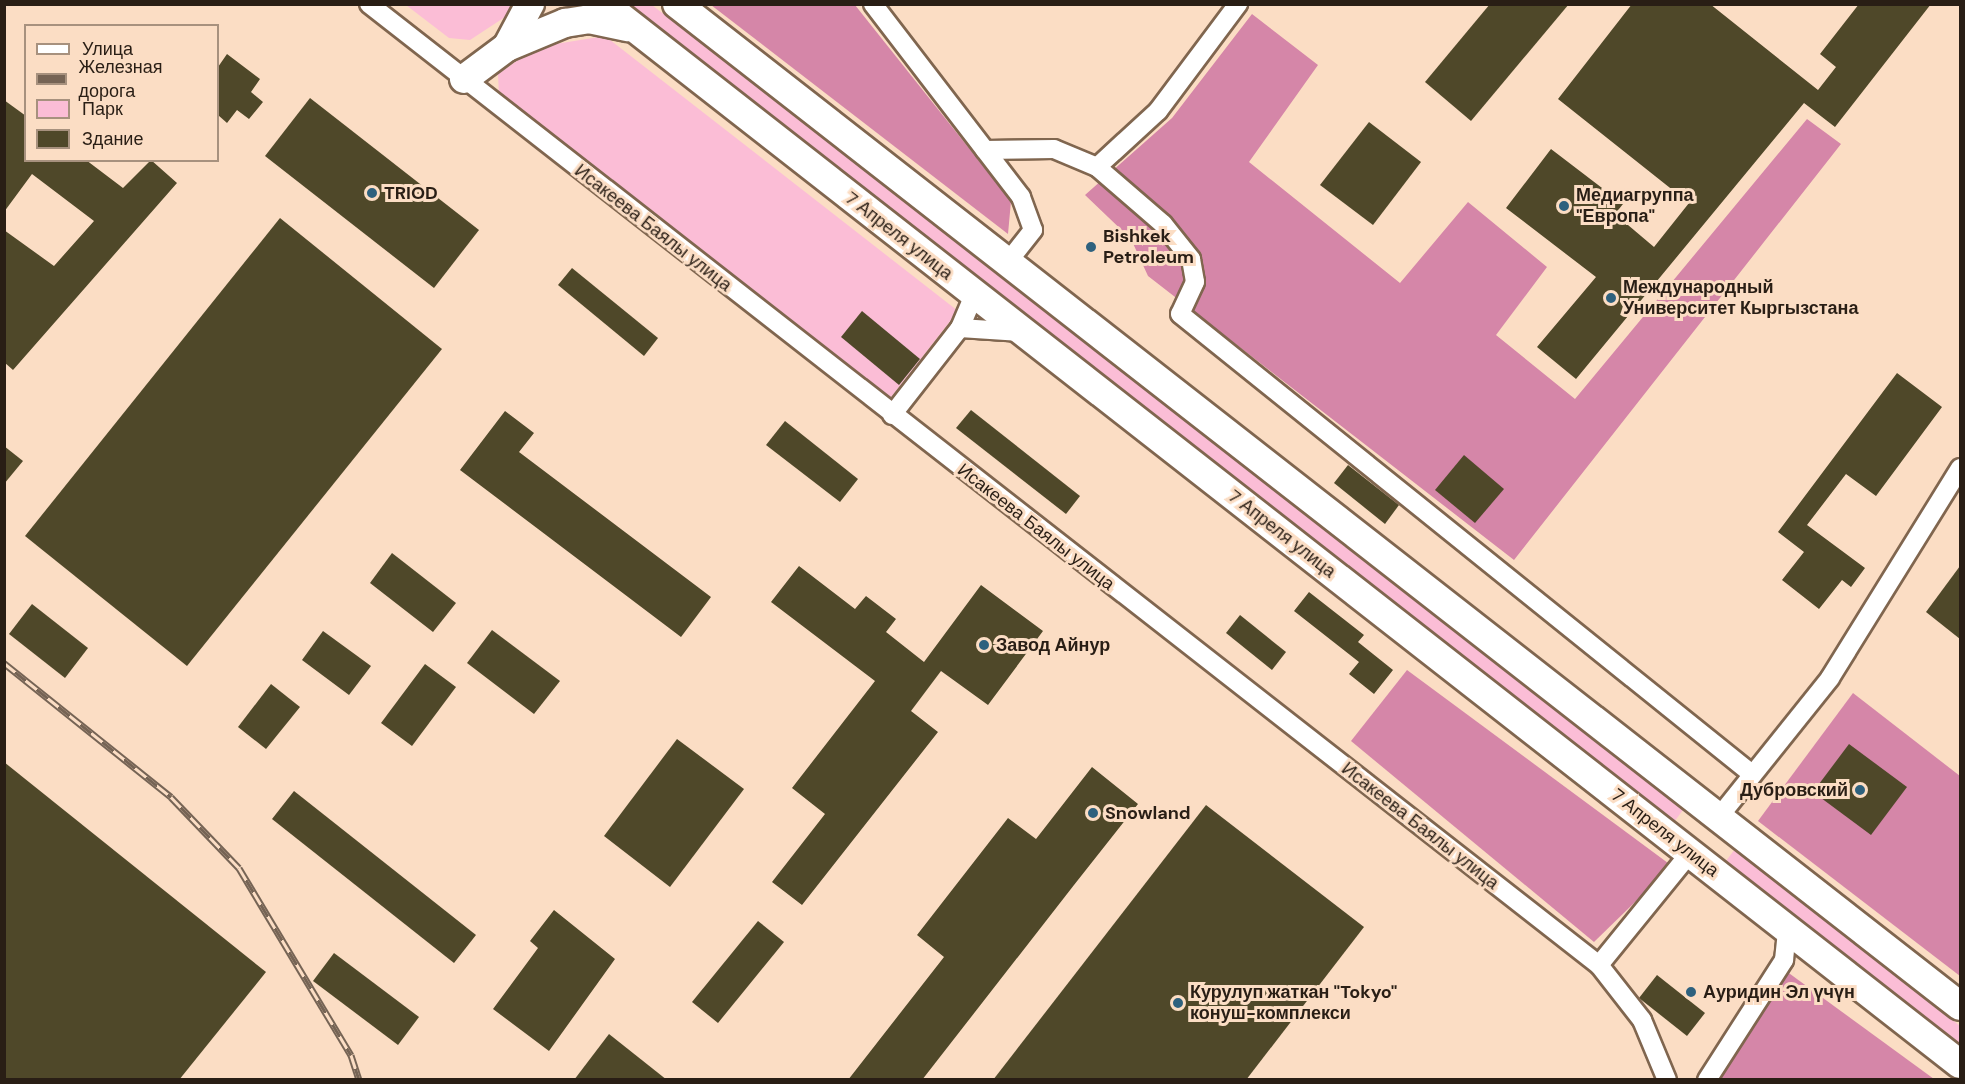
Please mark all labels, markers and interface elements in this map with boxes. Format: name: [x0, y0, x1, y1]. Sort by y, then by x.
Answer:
legend: [24, 24, 219, 162]
text: Улица: [82, 37, 133, 61]
text: Железная дорога: [79, 55, 162, 103]
text: Парк: [82, 97, 123, 121]
text: Здание: [82, 127, 143, 151]
street label: Исакеева Баялы улица: [570, 160, 736, 296]
place label: TRIOD: [384, 182, 438, 204]
place label: Медиагруппа "Европа": [1576, 185, 1694, 228]
marker: TRIOD: [365, 186, 379, 200]
street label: 7 Апреля улица: [841, 187, 957, 285]
marker: Медиагруппа "Европа": [1557, 199, 1571, 213]
place label: Bishkek Petroleum: [1103, 226, 1194, 268]
marker: Bishkek Petroleum: [1084, 240, 1098, 254]
place label: Международный Университет Кыргызстана: [1623, 277, 1858, 320]
marker: Международный Университет Кыргызстана: [1604, 291, 1618, 305]
street label: Исакеева Баялы улица: [953, 459, 1119, 595]
street label: 7 Апреля улица: [1224, 485, 1340, 583]
place label: Завод Айнур: [996, 634, 1110, 656]
marker: Завод Айнур: [977, 638, 991, 652]
street label: Исакеева Баялы улица: [1337, 758, 1503, 894]
place label: Дубровский: [1740, 779, 1848, 801]
marker: Дубровский: [1853, 783, 1867, 797]
street label: 7 Апреля улица: [1607, 784, 1723, 882]
place label: Snowland: [1105, 802, 1191, 824]
marker: Snowland: [1086, 806, 1100, 820]
place label: Ауридин Эл үчүн: [1703, 981, 1855, 1003]
place label: Курулуп жаткан "Tokyo" конуш-комплекси: [1190, 982, 1397, 1024]
marker: Ауридин Эл үчүн: [1684, 985, 1698, 999]
marker: Курулуп жаткан "Tokyo" конуш-комплекси: [1171, 996, 1185, 1010]

